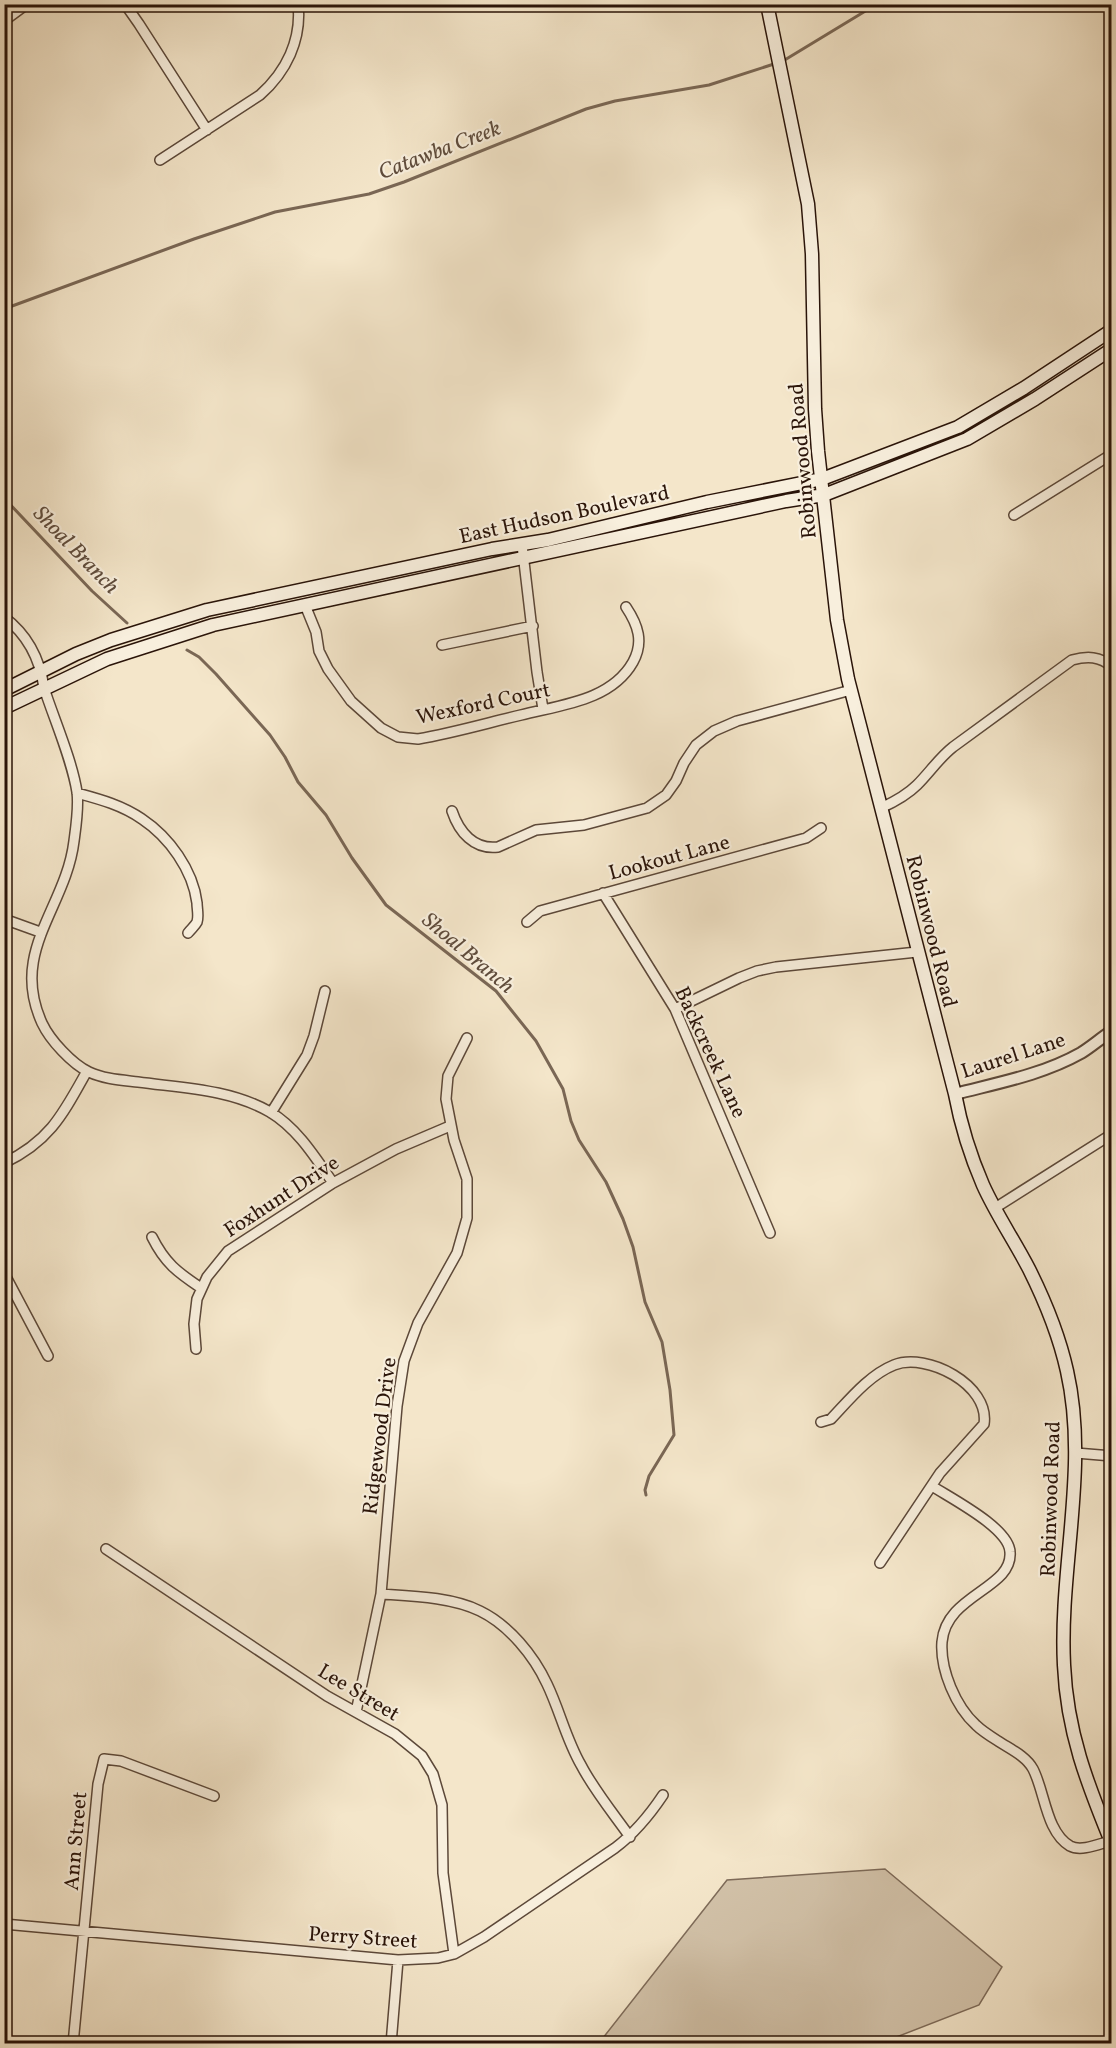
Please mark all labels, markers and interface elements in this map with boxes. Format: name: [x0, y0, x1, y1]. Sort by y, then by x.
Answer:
water label: Catawba Creek: [374, 114, 506, 189]
street label: Robinwood Road: [782, 382, 825, 540]
street label: East Hudson Boulevard: [456, 479, 672, 552]
water label: Shoal Branch: [25, 500, 125, 602]
street label: Wexford Court: [414, 676, 553, 733]
street label: Lookout Lane: [606, 828, 733, 889]
street label: Robinwood Road: [898, 852, 964, 1011]
water label: Shoal Branch: [414, 906, 520, 1002]
street label: Backcreek Lane: [666, 982, 753, 1123]
street label: Laurel Lane: [958, 1026, 1069, 1087]
street label: Foxhunt Drive: [218, 1149, 345, 1245]
street label: Ridgewood Drive: [356, 1356, 405, 1517]
street label: Robinwood Road: [1034, 1420, 1069, 1578]
street label: Lee Street: [312, 1657, 405, 1729]
street label: Ann Street: [58, 1791, 95, 1892]
street label: Perry Street: [307, 1920, 418, 1957]

